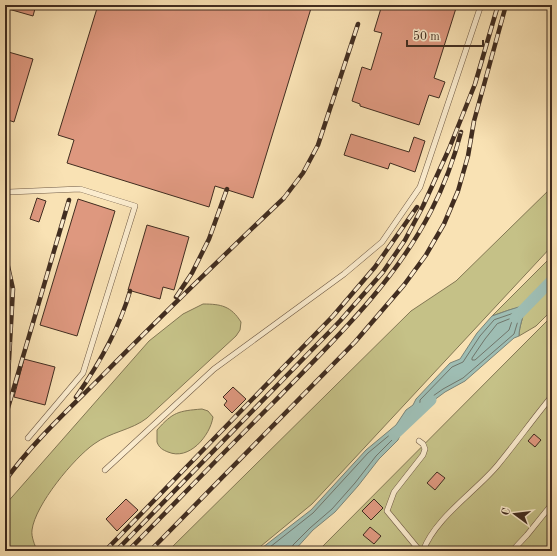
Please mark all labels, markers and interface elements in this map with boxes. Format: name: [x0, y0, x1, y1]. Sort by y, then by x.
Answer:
scale bar: [407, 22, 483, 48]
text: 50 m: [413, 30, 440, 43]
north arrow: [495, 494, 535, 534]
text: С: [501, 507, 513, 517]

